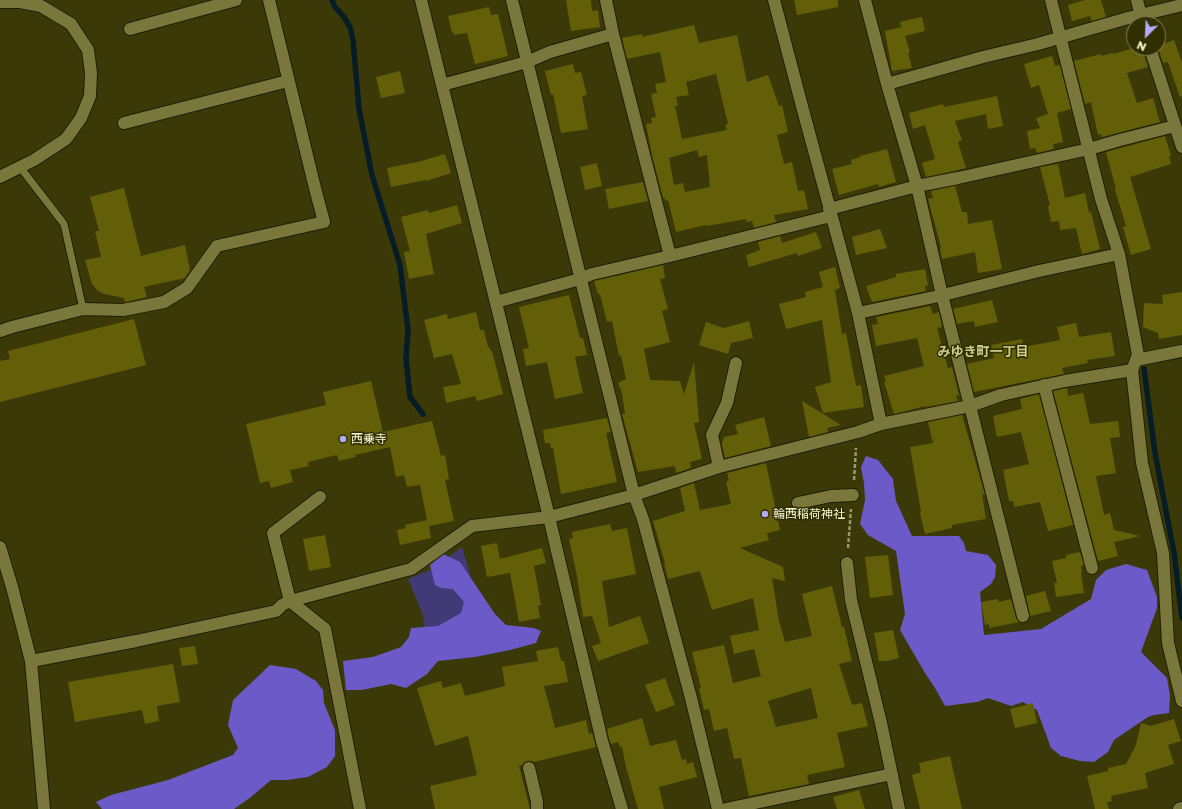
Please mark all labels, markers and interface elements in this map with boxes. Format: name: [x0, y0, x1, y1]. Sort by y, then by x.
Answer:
north arrow: [1126, 16, 1166, 56]
text: N: [1135, 38, 1148, 54]
district label: みゆき町一丁目: [938, 344, 1028, 360]
place label: 西乗寺: [351, 432, 387, 446]
marker: 西乗寺: [338, 434, 348, 444]
place label: 輪西稲荷神社: [773, 507, 845, 521]
marker: 輪西稲荷神社: [760, 509, 770, 519]

